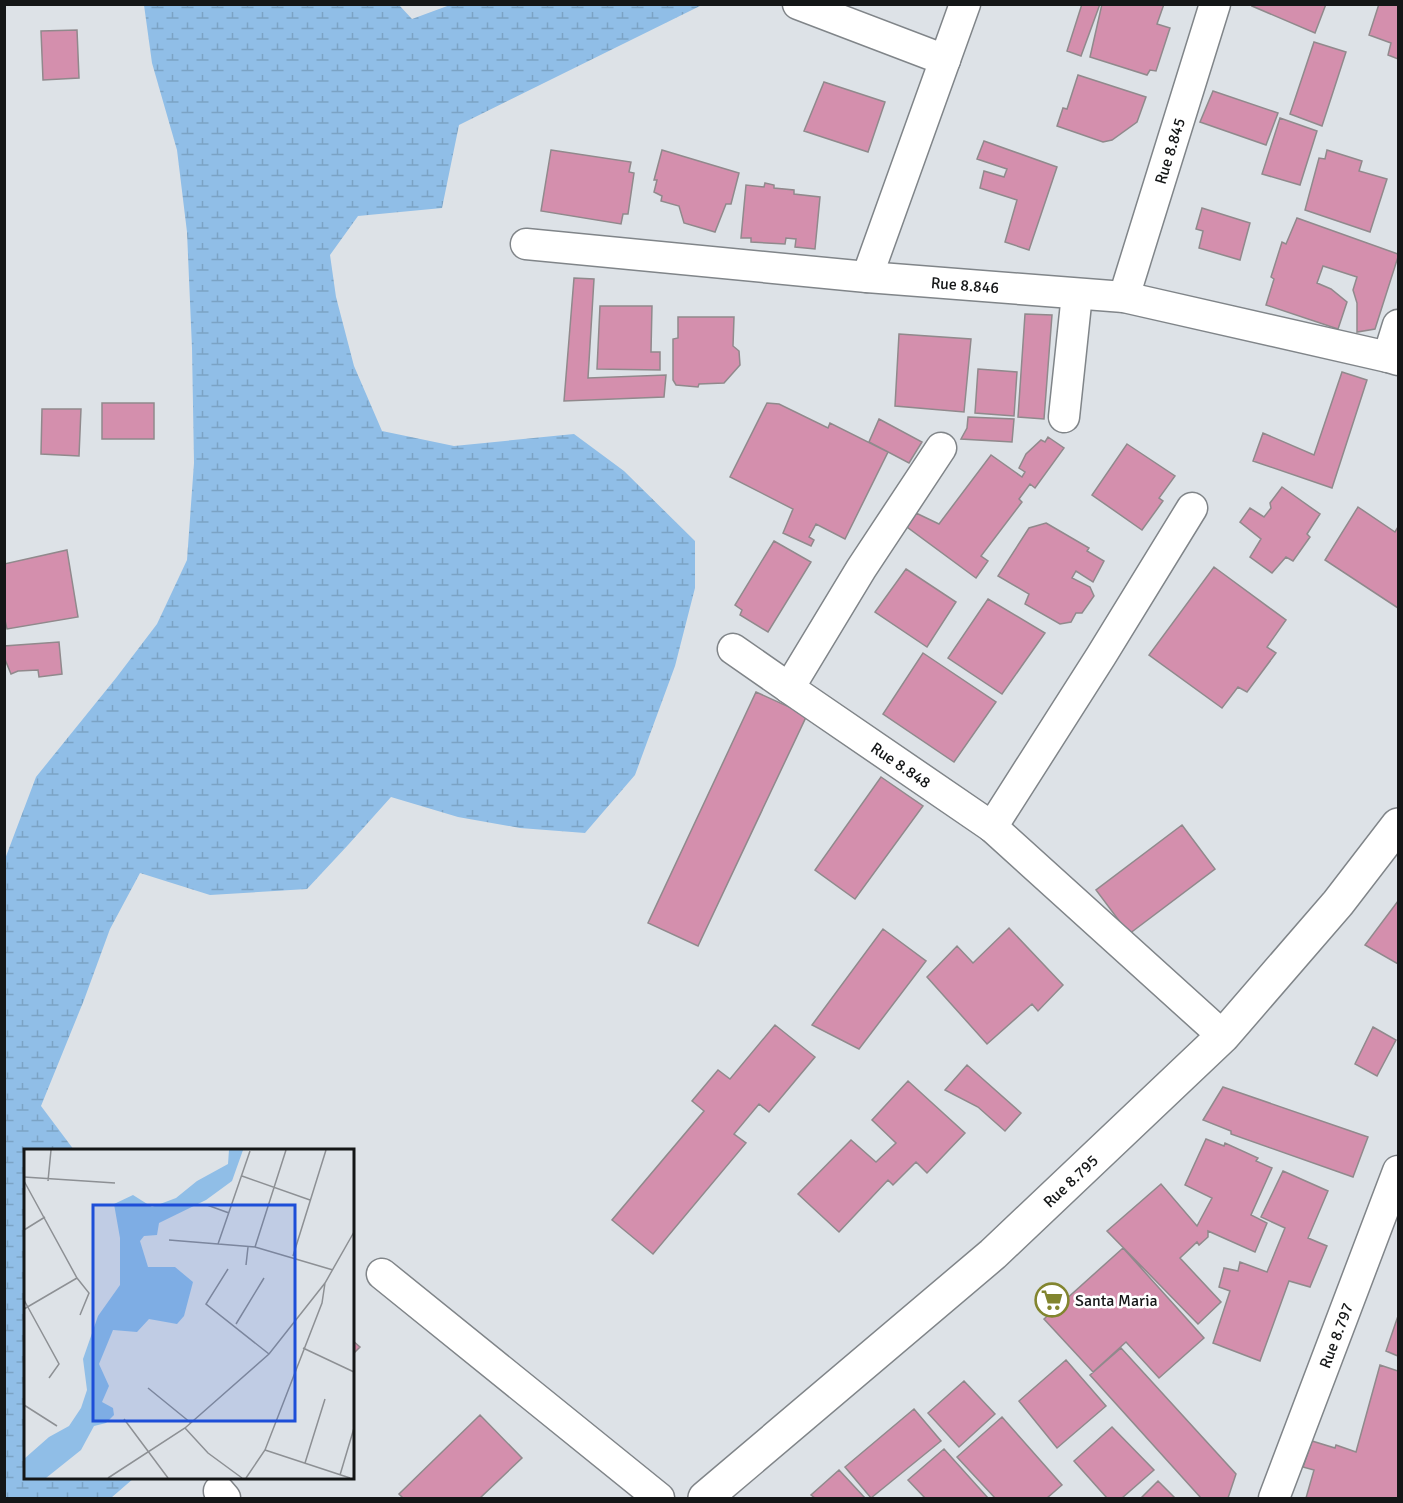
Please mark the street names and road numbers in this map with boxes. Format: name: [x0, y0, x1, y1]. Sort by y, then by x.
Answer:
street label: Rue 8.845: [1151, 116, 1190, 187]
street label: Rue 8.846: [930, 273, 1000, 298]
street label: Rue 8.848: [867, 738, 934, 793]
street label: Rue 8.795: [1039, 1151, 1103, 1212]
street label: Rue 8.797: [1315, 1300, 1358, 1371]

